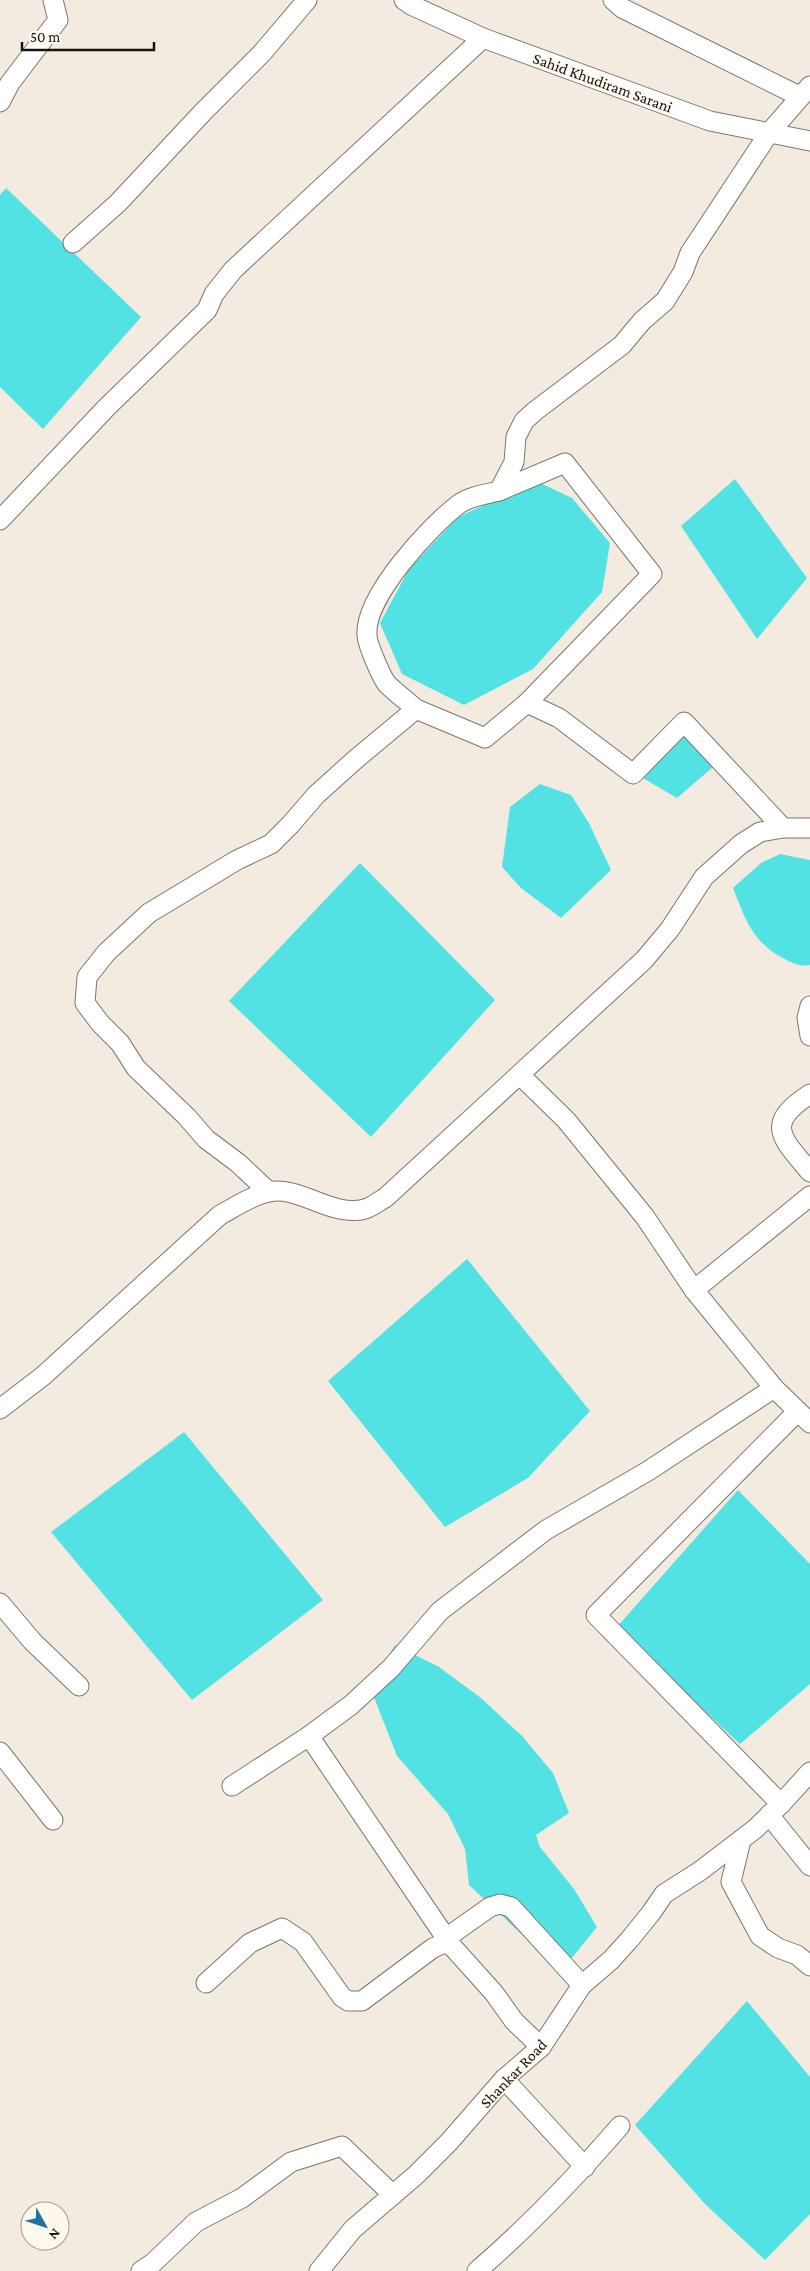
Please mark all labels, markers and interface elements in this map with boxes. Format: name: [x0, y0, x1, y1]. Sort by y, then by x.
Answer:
scale bar: [22, 20, 155, 52]
text: 50 m: [30, 29, 60, 45]
street label: Sahid Khudiram Sarani: [531, 49, 675, 116]
street label: Shankar Road: [477, 2035, 551, 2111]
north arrow: [20, 2201, 70, 2251]
text: N: [45, 2226, 64, 2244]

